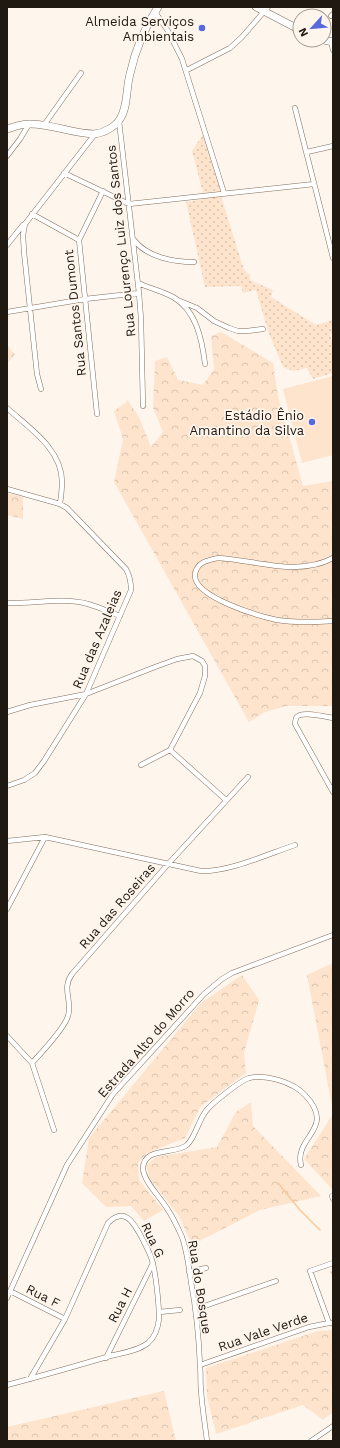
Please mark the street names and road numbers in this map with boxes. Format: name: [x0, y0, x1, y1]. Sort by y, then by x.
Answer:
street label: Rua Lourenço Luiz dos Santos: [103, 144, 139, 338]
street label: Rua Santos Dumont: [61, 248, 89, 377]
street label: Rua das Azaleias: [69, 587, 125, 691]
street label: Rua das Roseiras: [76, 860, 158, 952]
street label: Estrada Alto do Morro: [95, 985, 198, 1101]
street label: Rua G: [138, 1220, 168, 1260]
street label: Rua do Bosque: [185, 1239, 215, 1335]
street label: Rua F: [24, 1281, 62, 1311]
street label: Rua H: [105, 1285, 135, 1325]
street label: Rua Vale Verde: [216, 1310, 310, 1354]

